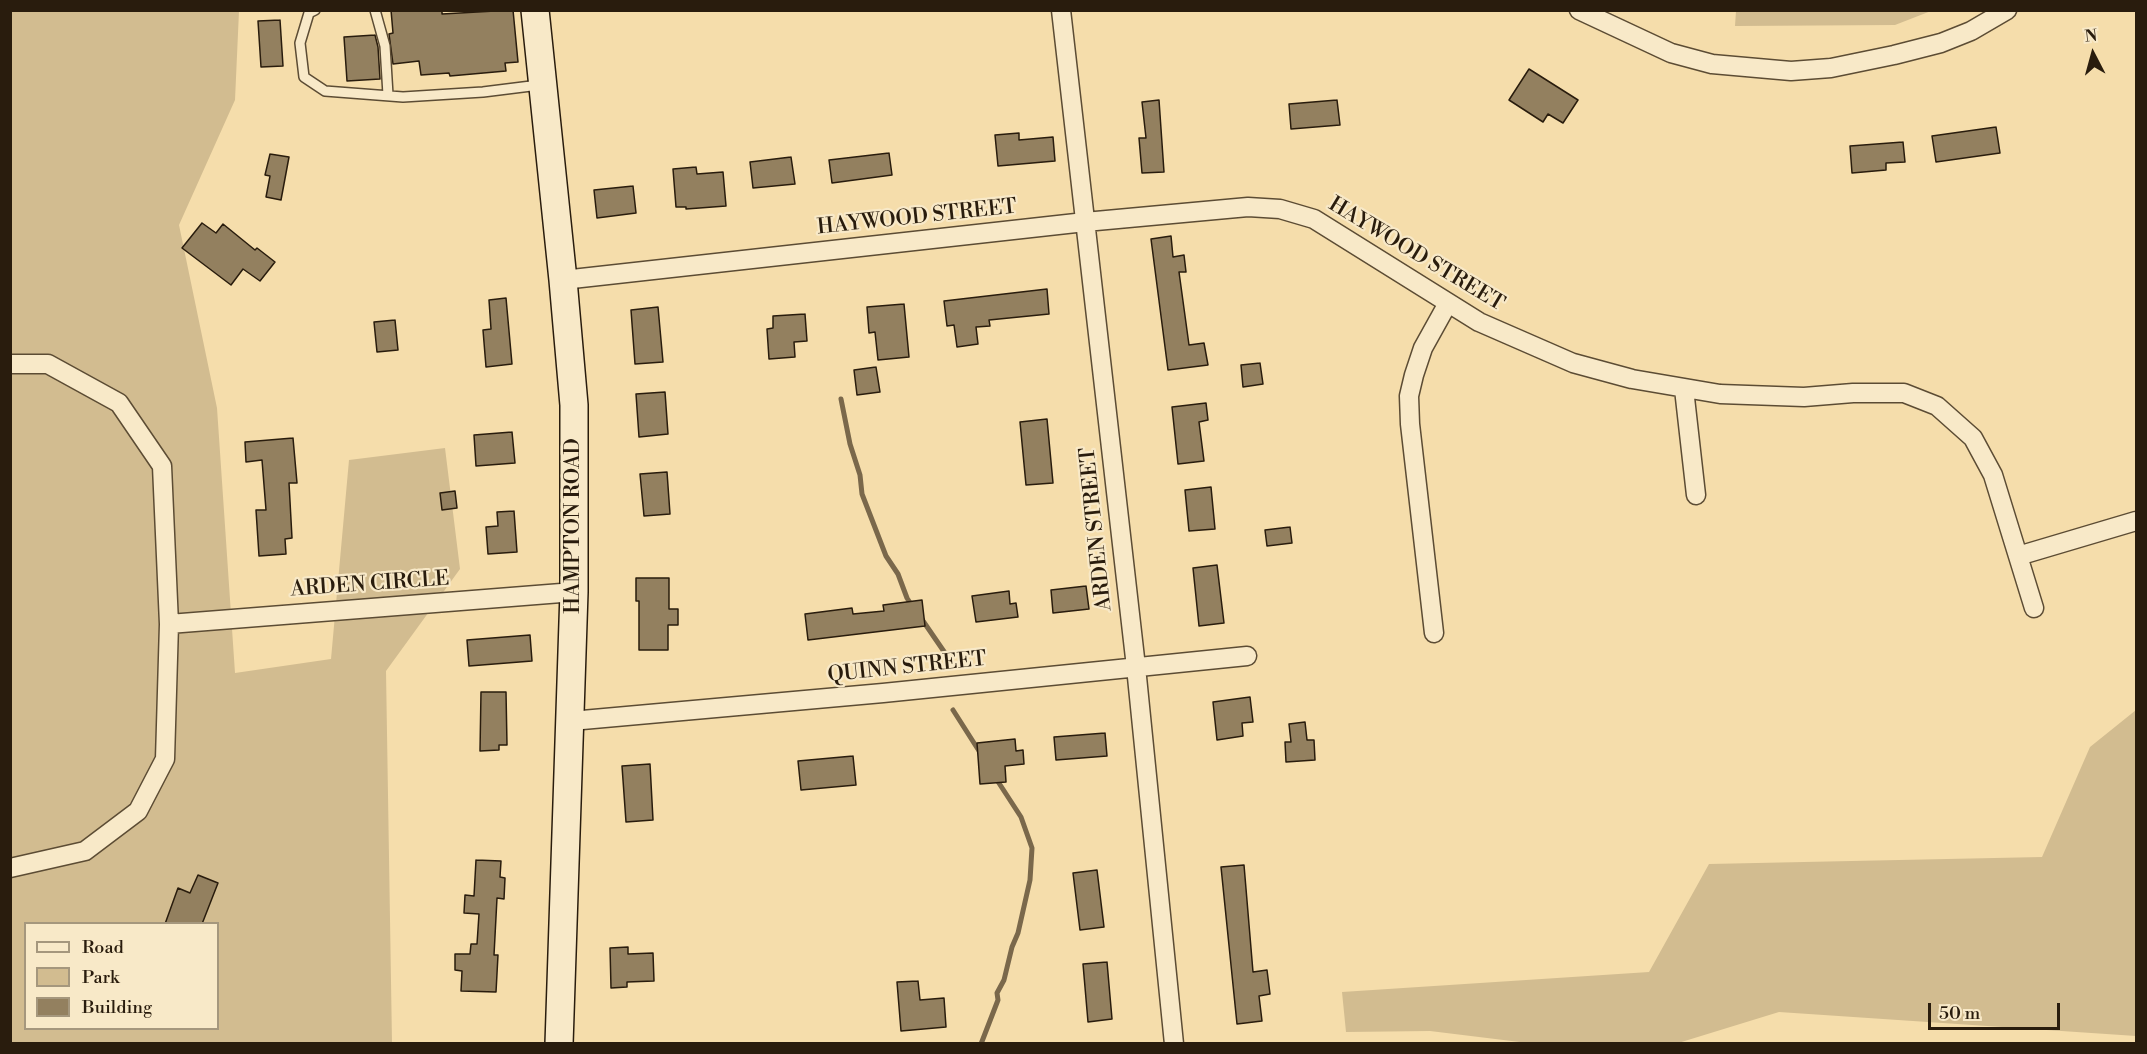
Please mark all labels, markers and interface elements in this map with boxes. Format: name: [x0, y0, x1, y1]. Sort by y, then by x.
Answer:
north arrow: [2063, 24, 2123, 84]
text: N: [2084, 25, 2098, 47]
street label: HAYWOOD STREET: [1323, 193, 1509, 317]
street label: HAYWOOD STREET: [816, 195, 1018, 241]
street label: HAMPTON ROAD: [561, 438, 587, 614]
street label: ARDEN STREET: [1076, 446, 1118, 612]
street label: ARDEN CIRCLE: [290, 567, 450, 603]
street label: QUINN STREET: [826, 647, 988, 689]
legend: [24, 922, 219, 1030]
text: Road: [82, 936, 124, 959]
text: Park: [82, 966, 119, 989]
scale bar: [1931, 991, 2063, 1029]
text: Building: [82, 996, 152, 1019]
text: 50 m: [1939, 1002, 1980, 1025]

